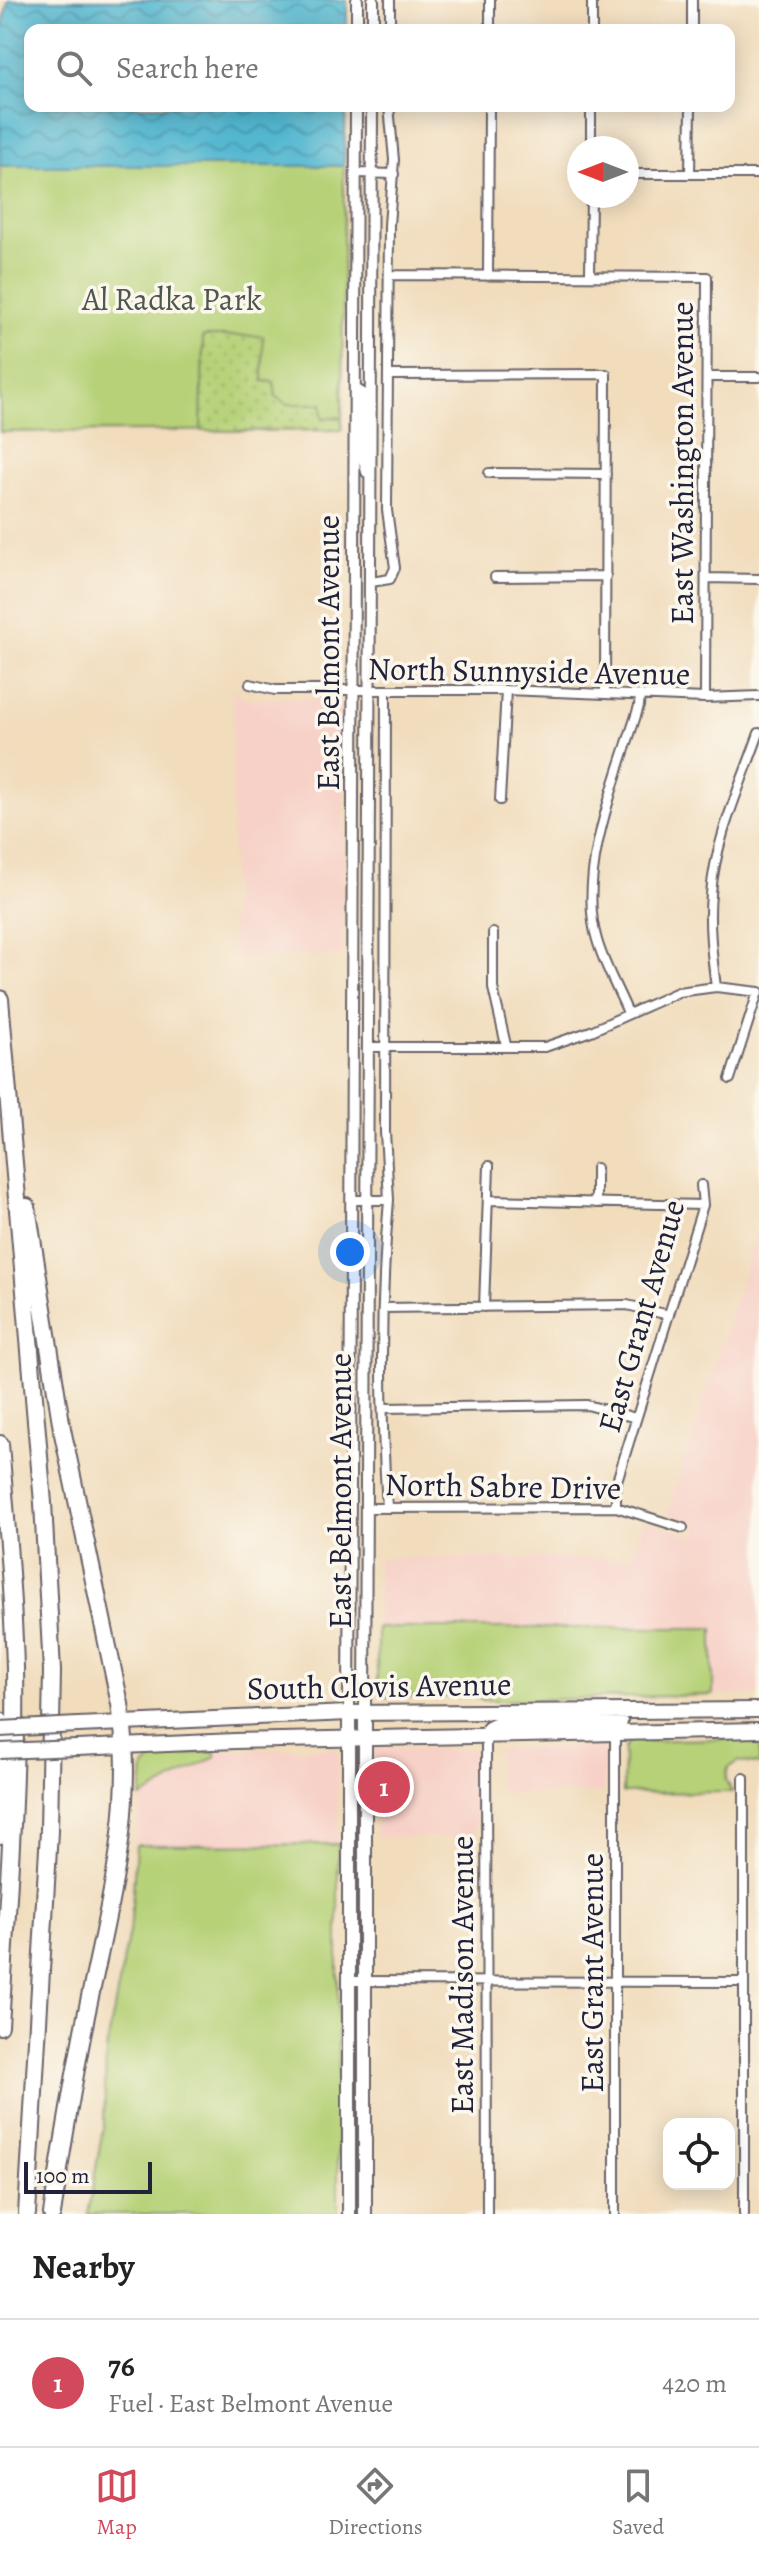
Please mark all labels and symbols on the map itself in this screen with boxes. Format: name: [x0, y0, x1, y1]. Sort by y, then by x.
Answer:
north arrow: [567, 136, 639, 208]
park label: Al Radka Park: [81, 277, 262, 321]
street label: East Washington Avenue: [660, 301, 704, 625]
street label: East Belmont Avenue: [306, 515, 350, 791]
street label: North Sunnyside Avenue: [367, 646, 691, 696]
street label: East Grant Avenue: [587, 1194, 695, 1438]
your location: [330, 1232, 370, 1272]
street label: East Belmont Avenue: [318, 1353, 362, 1629]
street label: North Sabre Drive: [384, 1462, 622, 1510]
street label: South Clovis Avenue: [246, 1662, 512, 1710]
pin: 1: [358, 1757, 410, 1817]
street label: East Madison Avenue: [440, 1836, 484, 2114]
street label: East Grant Avenue: [570, 1853, 614, 2093]
scale bar: [24, 2158, 152, 2194]

